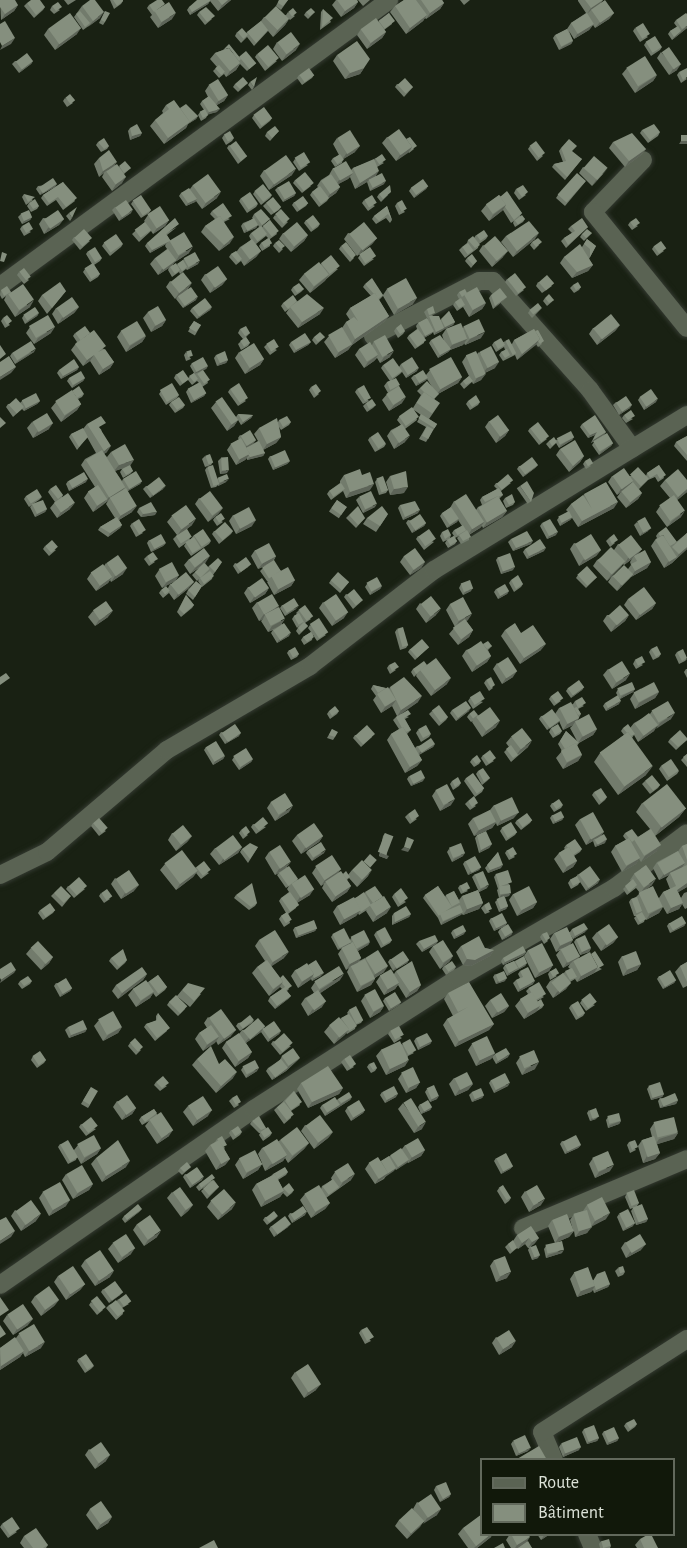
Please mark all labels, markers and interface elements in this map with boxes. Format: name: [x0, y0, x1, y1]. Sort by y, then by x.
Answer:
legend: [480, 1458, 675, 1536]
text: Route: [538, 1474, 579, 1492]
text: Bâtiment: [538, 1504, 604, 1522]

